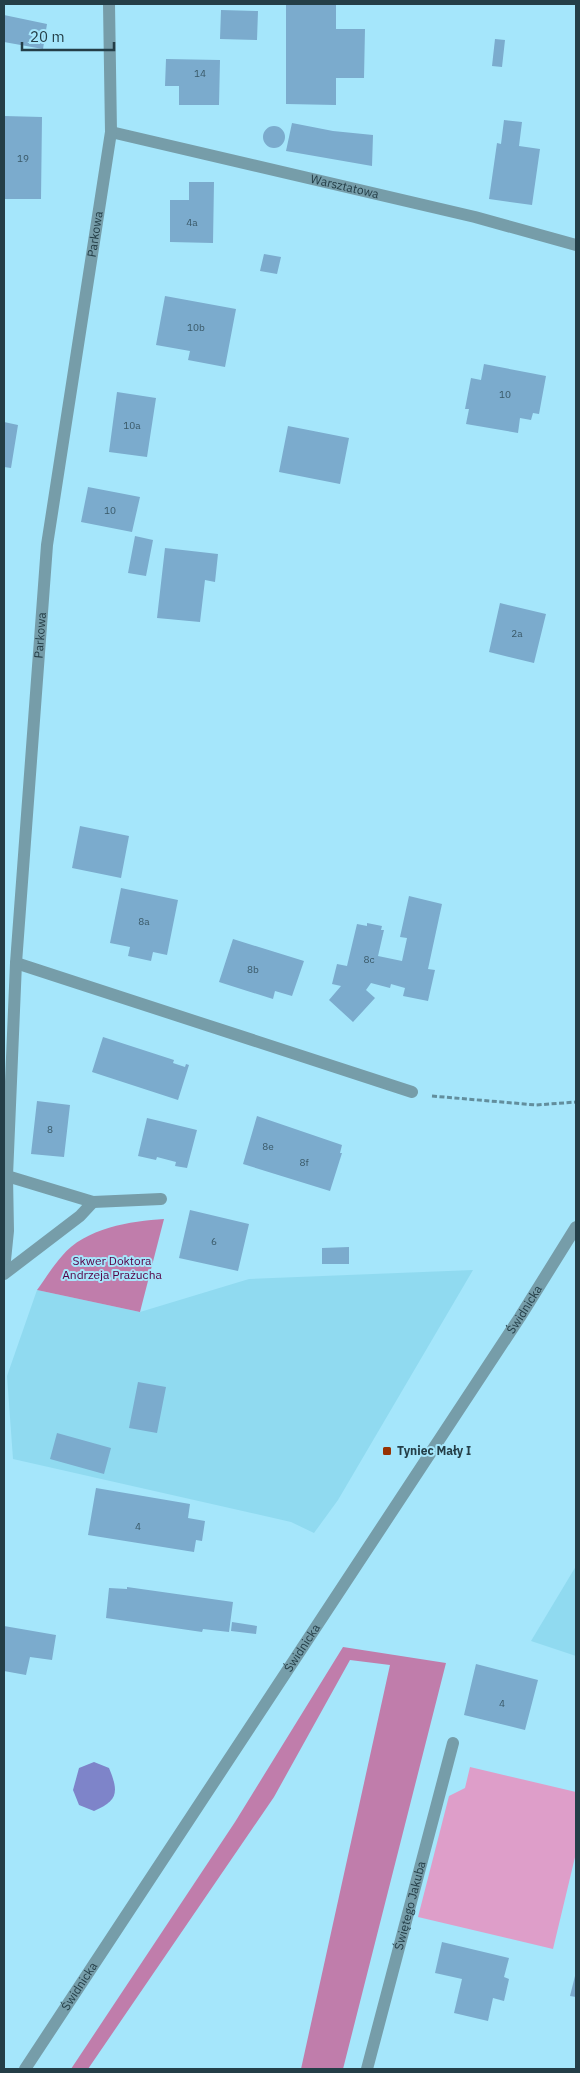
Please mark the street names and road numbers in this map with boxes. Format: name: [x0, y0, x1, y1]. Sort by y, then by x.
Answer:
street label: Warsztatowa: [309, 171, 381, 201]
street label: Parkowa: [84, 210, 106, 258]
street label: Parkowa: [31, 611, 49, 659]
street label: Świdnicka: [503, 1282, 545, 1336]
street label: Świdnicka: [280, 1620, 323, 1675]
street label: Świętego Jakuba: [391, 1859, 429, 1952]
street label: Świdnicka: [58, 1959, 101, 2013]

